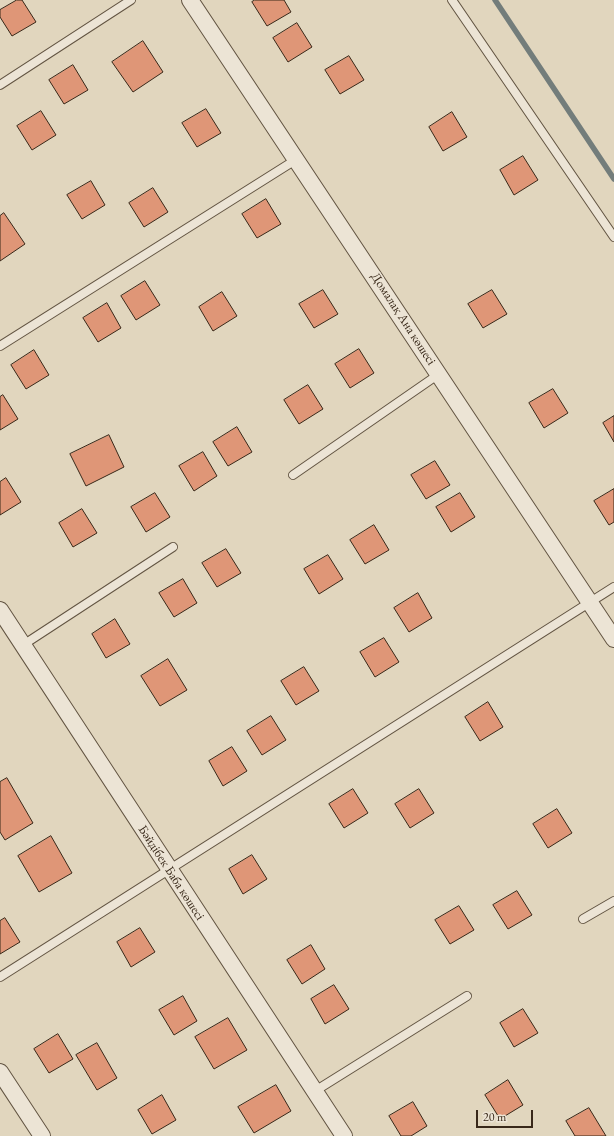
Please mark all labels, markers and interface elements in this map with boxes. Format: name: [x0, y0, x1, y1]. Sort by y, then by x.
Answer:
street label: Домалақ Ана көшесі: [367, 270, 439, 368]
street label: Бәйдібек Баба көшесі: [135, 823, 207, 923]
scale bar: [478, 1102, 535, 1128]
text: 20 m: [483, 1109, 506, 1125]

